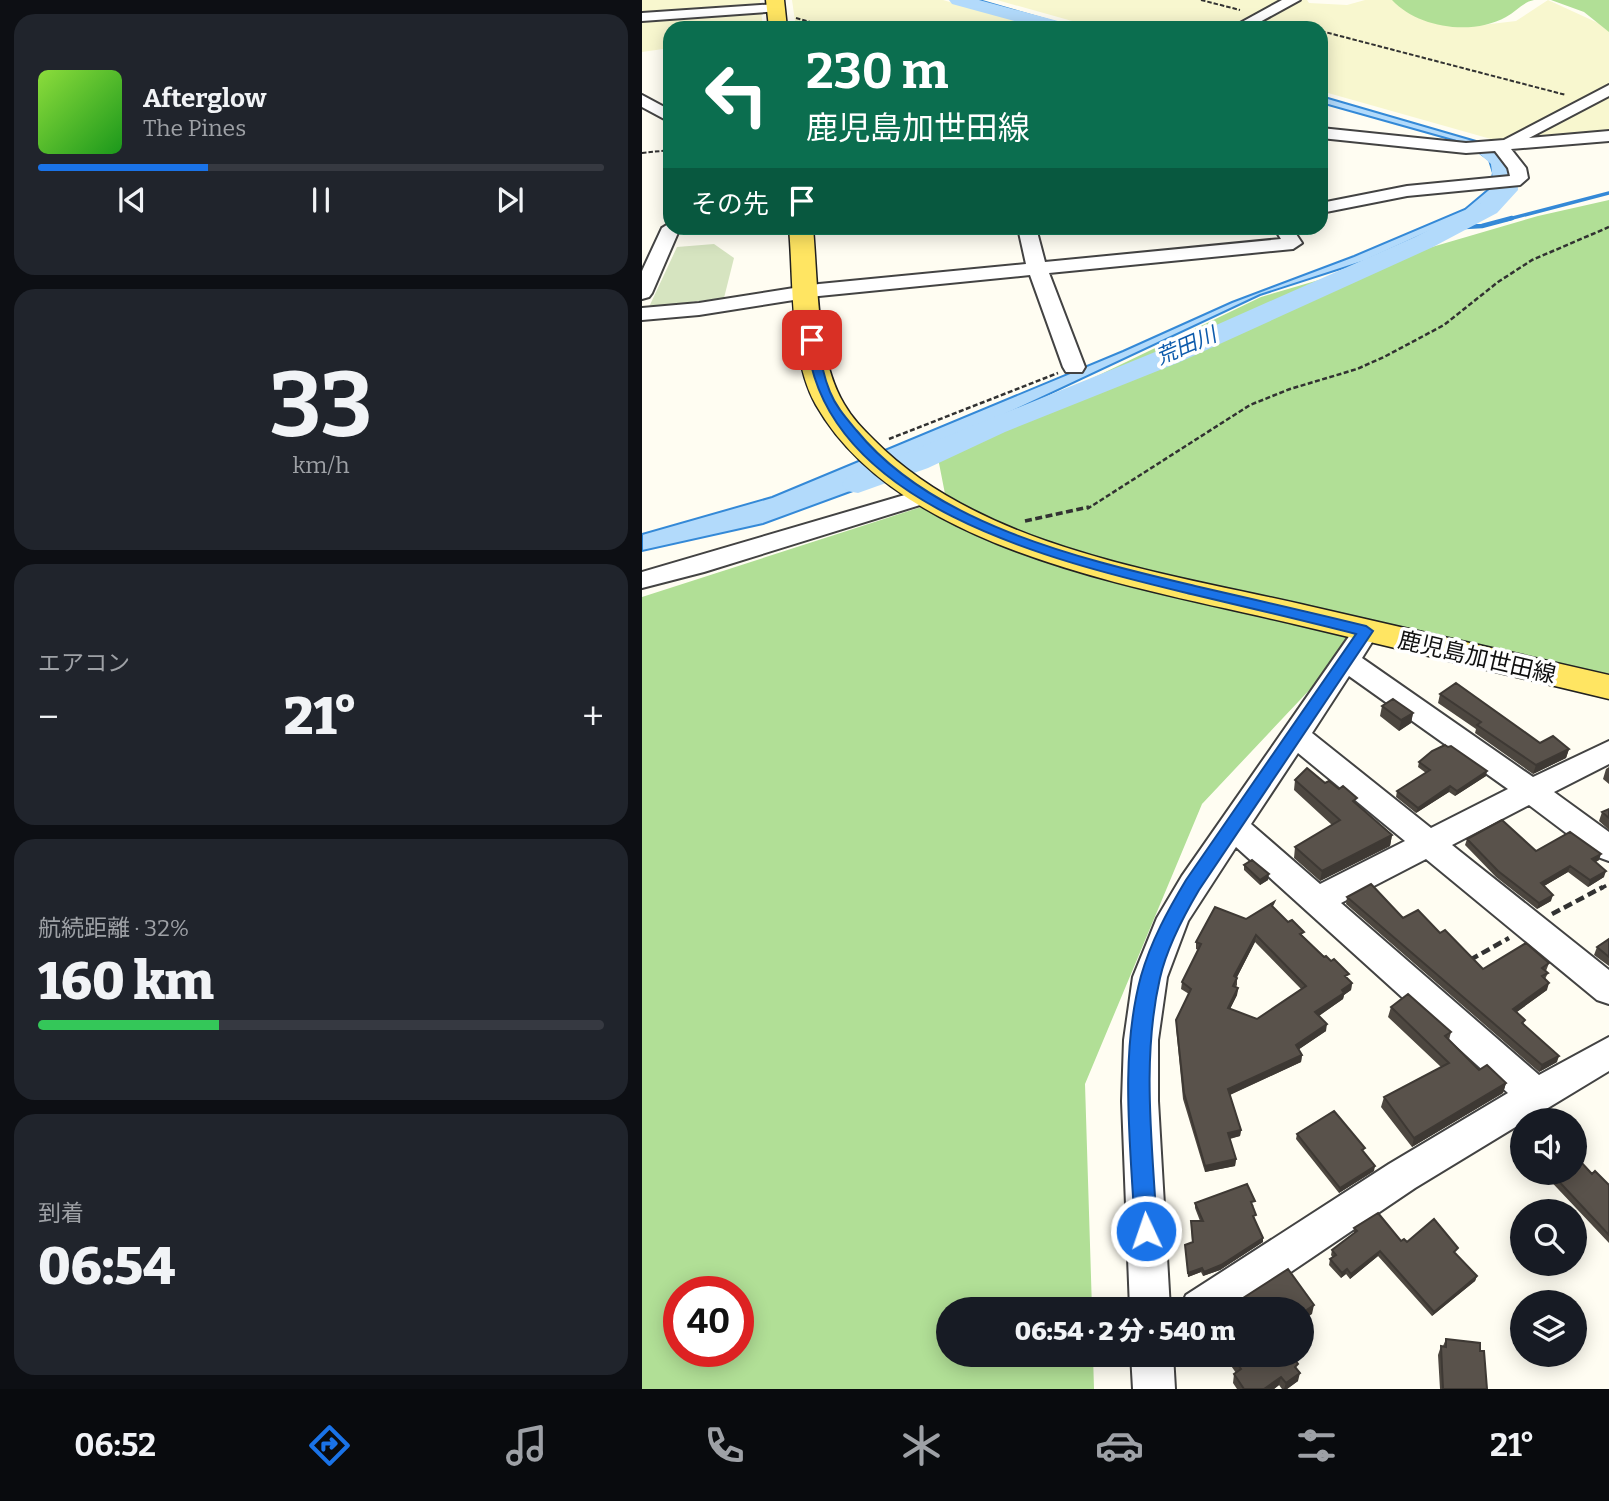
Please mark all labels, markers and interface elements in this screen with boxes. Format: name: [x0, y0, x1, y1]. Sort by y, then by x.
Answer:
text: 230 m: [806, 42, 949, 101]
icon: left: [691, 49, 782, 140]
text: Afterglow: [143, 83, 266, 114]
text: 鹿児島加世田線: [806, 109, 1030, 147]
text: The Pines: [143, 114, 246, 142]
icon: previous: [113, 181, 151, 219]
icon: pause: [302, 181, 340, 219]
icon: next: [491, 181, 529, 219]
icon: arrive: [783, 182, 821, 220]
text: その先: [691, 189, 769, 220]
pin: [782, 310, 842, 370]
icon: arrive: [793, 321, 831, 359]
water label: 荒田川: [1152, 321, 1222, 370]
text: 33: [269, 351, 373, 460]
text: km/h: [293, 451, 349, 479]
street label: 鹿児島加世田線: [1395, 625, 1559, 689]
text: エアコン: [38, 649, 130, 677]
text: 21°: [284, 685, 357, 748]
text: −: [38, 694, 59, 740]
text: +: [582, 694, 604, 740]
text: 航続距離 · 32%: [38, 914, 189, 942]
text: 160 km: [38, 950, 214, 1013]
map controls: [1510, 1108, 1587, 1367]
button: sound: [1510, 1108, 1587, 1185]
position arrow: [1109, 1194, 1183, 1268]
text: 到着: [38, 1199, 84, 1227]
button: search: [1510, 1199, 1587, 1276]
text: 06:54: [38, 1235, 175, 1298]
speed limit sign: 40: [663, 1276, 754, 1367]
button: layers: [1510, 1290, 1587, 1367]
text: 06:54 · 2 分 · 540 m: [1015, 1316, 1235, 1347]
icon: directions: [305, 1421, 354, 1470]
icon: music: [502, 1421, 551, 1470]
icon: phone: [700, 1421, 749, 1470]
icon: climate: [897, 1421, 946, 1470]
icon: car: [1095, 1421, 1144, 1470]
icon: filters: [1292, 1421, 1341, 1470]
text: 06:52: [74, 1426, 156, 1464]
text: 21°: [1490, 1426, 1535, 1464]

